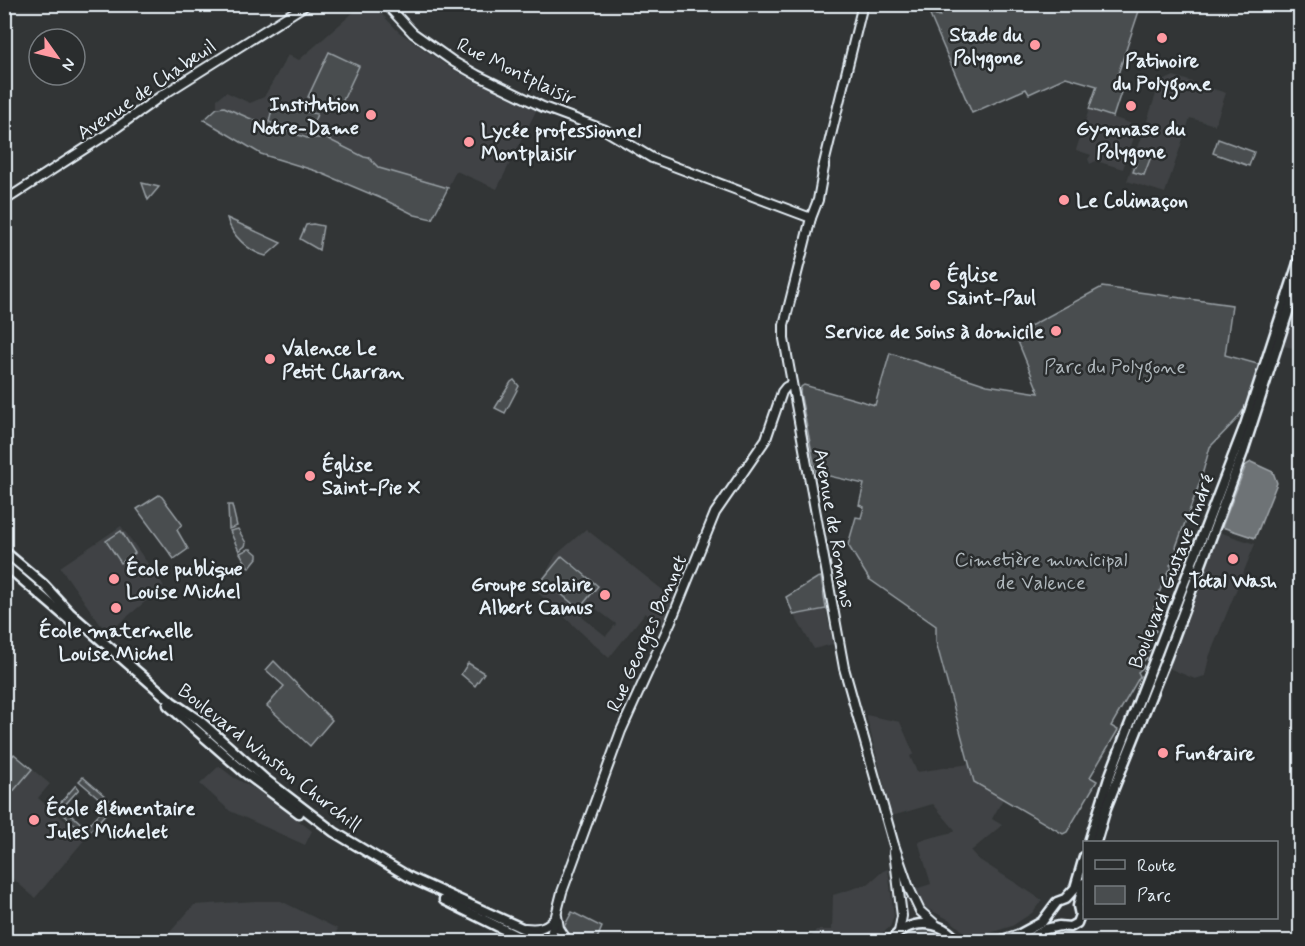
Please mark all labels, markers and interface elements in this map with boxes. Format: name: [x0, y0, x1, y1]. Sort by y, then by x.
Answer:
place label: Stade du Polygone: [950, 22, 1024, 72]
north arrow: [27, 27, 87, 87]
marker: Patinoire du Polygone: [1155, 31, 1169, 45]
street label: Rue Montplaisir: [452, 32, 581, 113]
street label: Avenue de Chabeuil: [72, 33, 222, 147]
marker: Stade du Polygone: [1028, 38, 1042, 52]
place label: Patinoire du Polygone: [1113, 48, 1212, 100]
text: N: [57, 54, 80, 75]
place label: Institution Notre-Dame: [252, 92, 359, 142]
marker: Gymnase du Polygone: [1124, 99, 1138, 113]
marker: Institution Notre-Dame: [364, 108, 378, 122]
place label: Gymnase du Polygone: [1076, 116, 1186, 166]
place label: Lycée professionnel Montplaisir: [481, 118, 641, 168]
marker: Lycée professionnel Montplaisir: [462, 135, 476, 149]
place label: Le Colimaçon: [1076, 188, 1188, 215]
marker: Le Colimaçon: [1057, 193, 1071, 207]
place label: Église Saint-Paul: [947, 261, 1036, 312]
marker: Église Saint-Paul: [928, 278, 942, 292]
place label: Service de soins à domicile: [825, 319, 1044, 346]
marker: Service de soins à domicile: [1049, 324, 1063, 338]
place label: Valence Le Petit Charran: [282, 336, 404, 386]
marker: Valence Le Petit Charran: [263, 352, 277, 366]
park label: Parc du Polygone: [1044, 354, 1186, 383]
street label: Avenue de Romans: [806, 446, 861, 610]
place label: Église Saint-Pie X: [322, 451, 421, 502]
marker: Église Saint-Pie X: [303, 469, 317, 483]
street label: Boulevard Gustave André: [1123, 470, 1222, 673]
park label: Cimetière municipal de Valence: [955, 547, 1127, 597]
street label: Rue Georges Bonnet: [601, 551, 695, 717]
marker: Total Wash: [1226, 552, 1240, 566]
place label: École publique Louise Michel: [126, 555, 243, 606]
place label: Total Wash: [1189, 568, 1277, 595]
marker: École publique Louise Michel: [107, 572, 121, 586]
place label: Groupe scolaire Albert Camus: [471, 572, 594, 622]
marker: Groupe scolaire Albert Camus: [598, 588, 612, 602]
marker: École maternelle Louise Michel: [109, 601, 123, 615]
place label: École maternelle Louise Michel: [39, 617, 194, 668]
street label: Boulevard Winston Churchill: [171, 678, 367, 839]
place label: Funéraire: [1175, 741, 1255, 768]
marker: Funéraire: [1156, 746, 1170, 760]
place label: École élémentaire Jules Michelet: [46, 795, 195, 846]
marker: École élémentaire Jules Michelet: [27, 813, 41, 827]
legend: [1083, 841, 1278, 919]
text: Route: [1137, 854, 1176, 878]
text: Parc: [1137, 884, 1171, 908]

